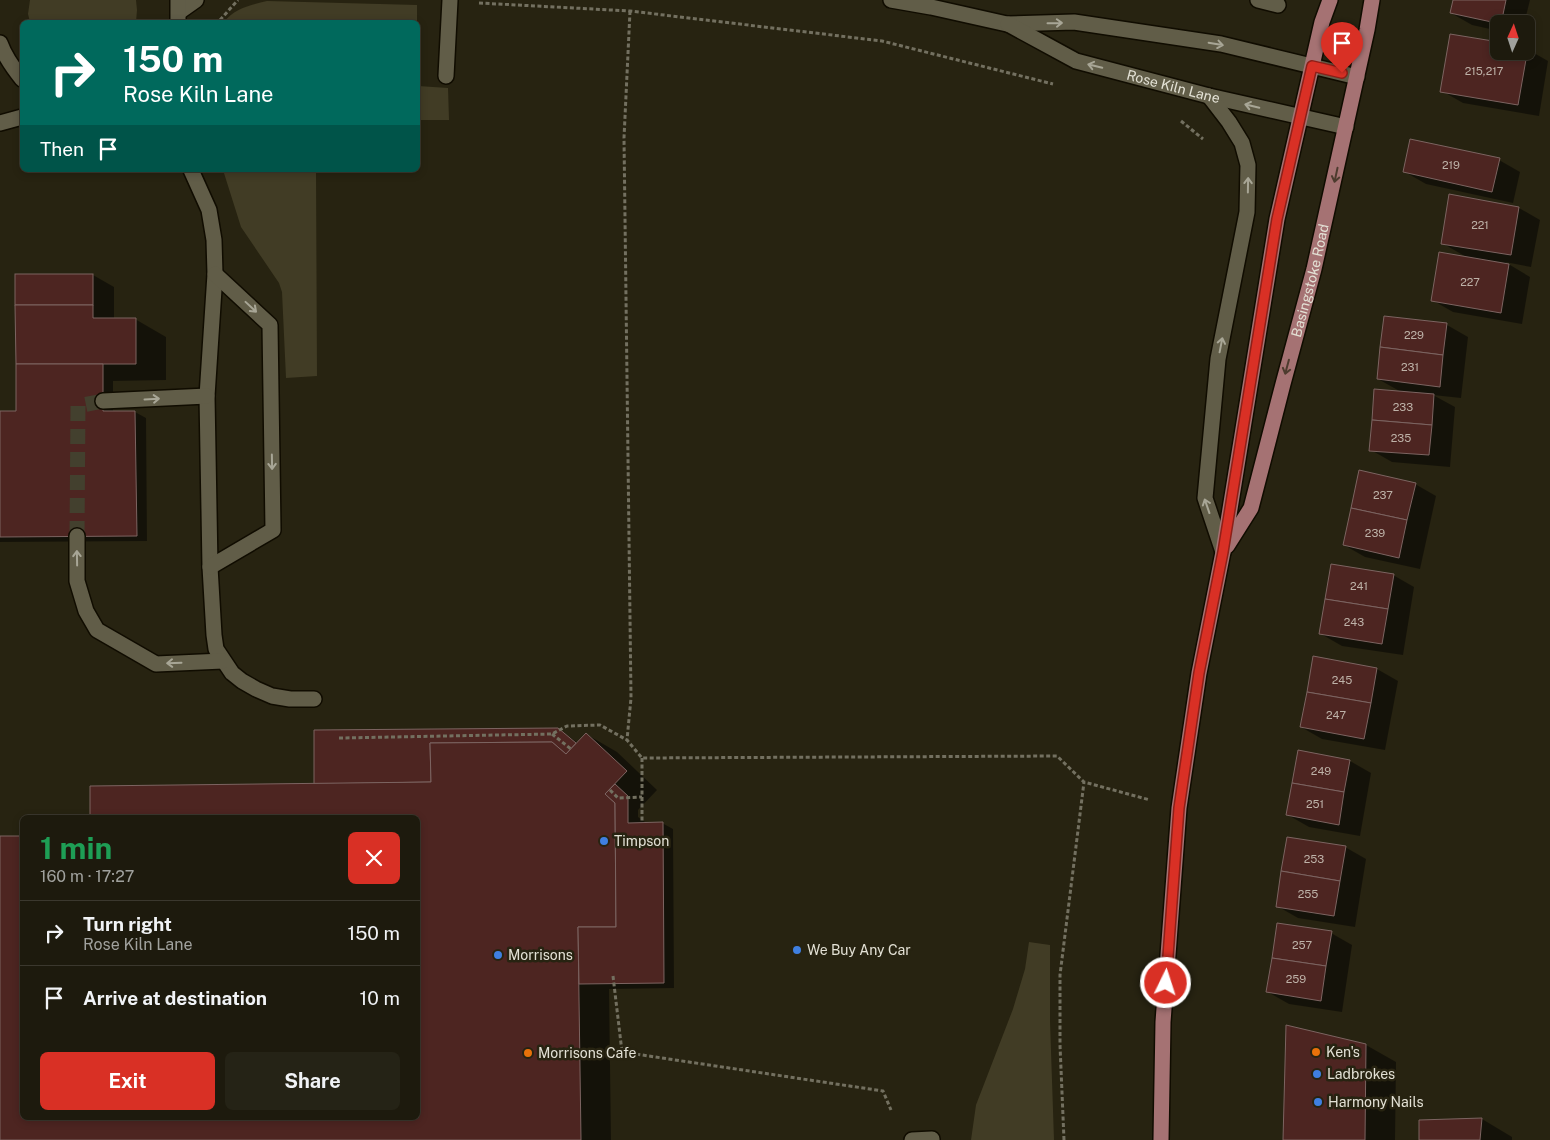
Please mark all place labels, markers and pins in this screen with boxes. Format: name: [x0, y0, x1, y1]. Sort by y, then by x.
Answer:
pin: [1321, 22, 1363, 73]
place label: Timpson: [614, 833, 669, 849]
marker: Timpson: [598, 835, 610, 847]
place label: We Buy Any Car: [807, 942, 911, 958]
marker: We Buy Any Car: [791, 944, 803, 956]
place label: Morrisons: [508, 947, 573, 963]
marker: Morrisons: [492, 949, 504, 961]
place label: Ken's: [1326, 1044, 1360, 1060]
place label: Morrisons Cafe: [538, 1045, 637, 1061]
marker: Ken's: [1310, 1046, 1322, 1058]
marker: Morrisons Cafe: [522, 1047, 534, 1059]
place label: Ladbrokes: [1327, 1066, 1395, 1082]
marker: Ladbrokes: [1311, 1068, 1323, 1080]
place label: Harmony Nails: [1328, 1094, 1424, 1110]
marker: Harmony Nails: [1312, 1096, 1324, 1108]

